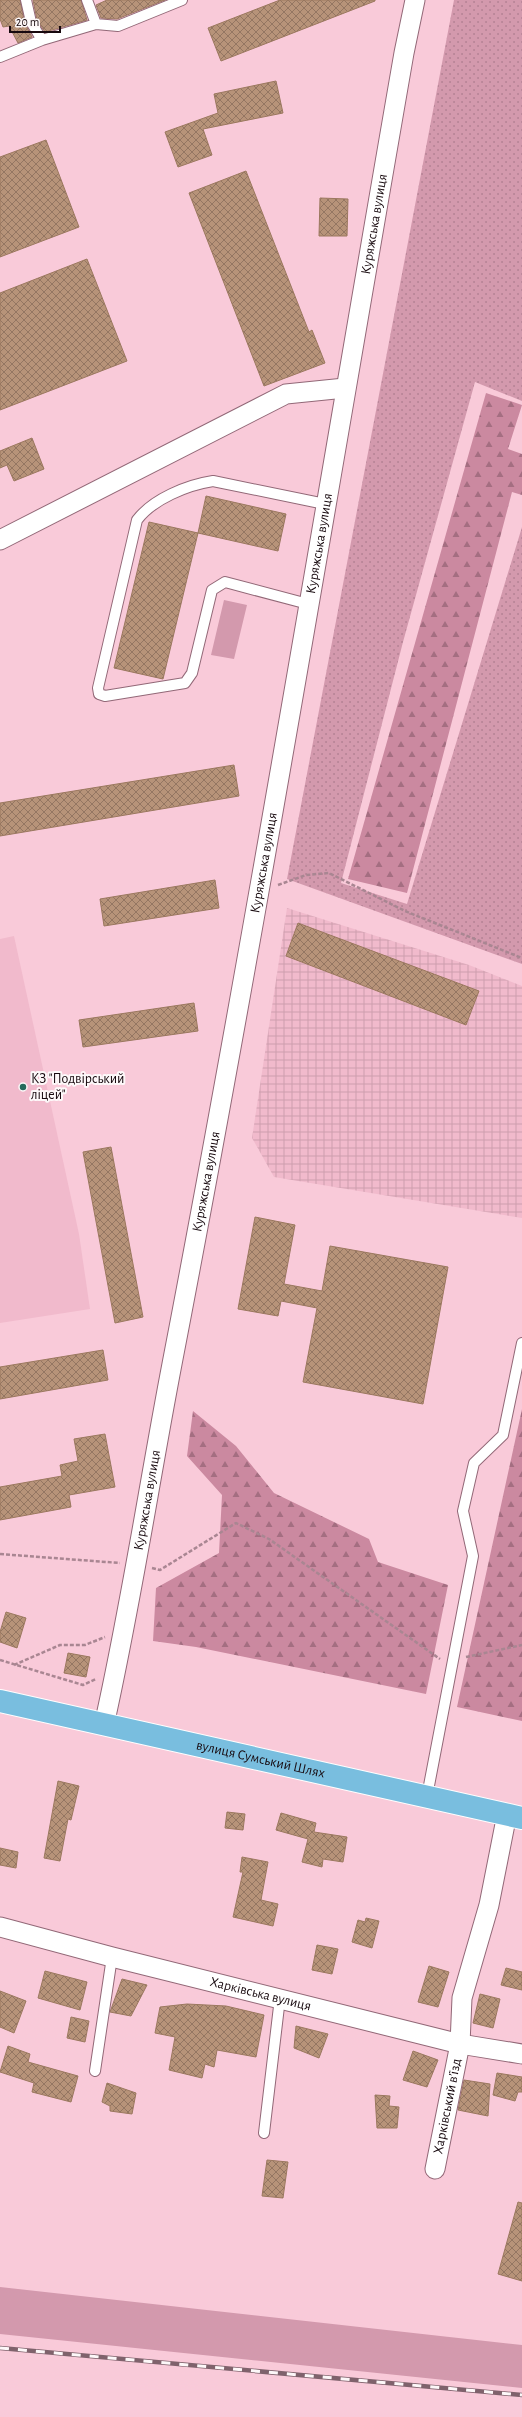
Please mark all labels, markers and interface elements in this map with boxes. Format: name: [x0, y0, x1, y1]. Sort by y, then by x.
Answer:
scale bar: [10, 8, 60, 34]
text: 20 m: [16, 16, 39, 28]
street label: Куряжська вулиця: [359, 173, 390, 276]
street label: Куряжська вулиця: [304, 492, 335, 595]
street label: Куряжська вулиця: [248, 811, 280, 914]
place label: КЗ "Подвірський ліцей": [31, 1072, 124, 1102]
marker: КЗ "Подвірський ліцей": [18, 1082, 28, 1092]
street label: Куряжська вулиця: [190, 1130, 223, 1233]
street label: Куряжська вулиця: [132, 1449, 163, 1552]
street label: вулиця Сумський Шлях: [195, 1738, 326, 1781]
street label: Харківська вулиця: [208, 1975, 313, 2014]
street label: Харківський в’їзд: [431, 2057, 464, 2155]

